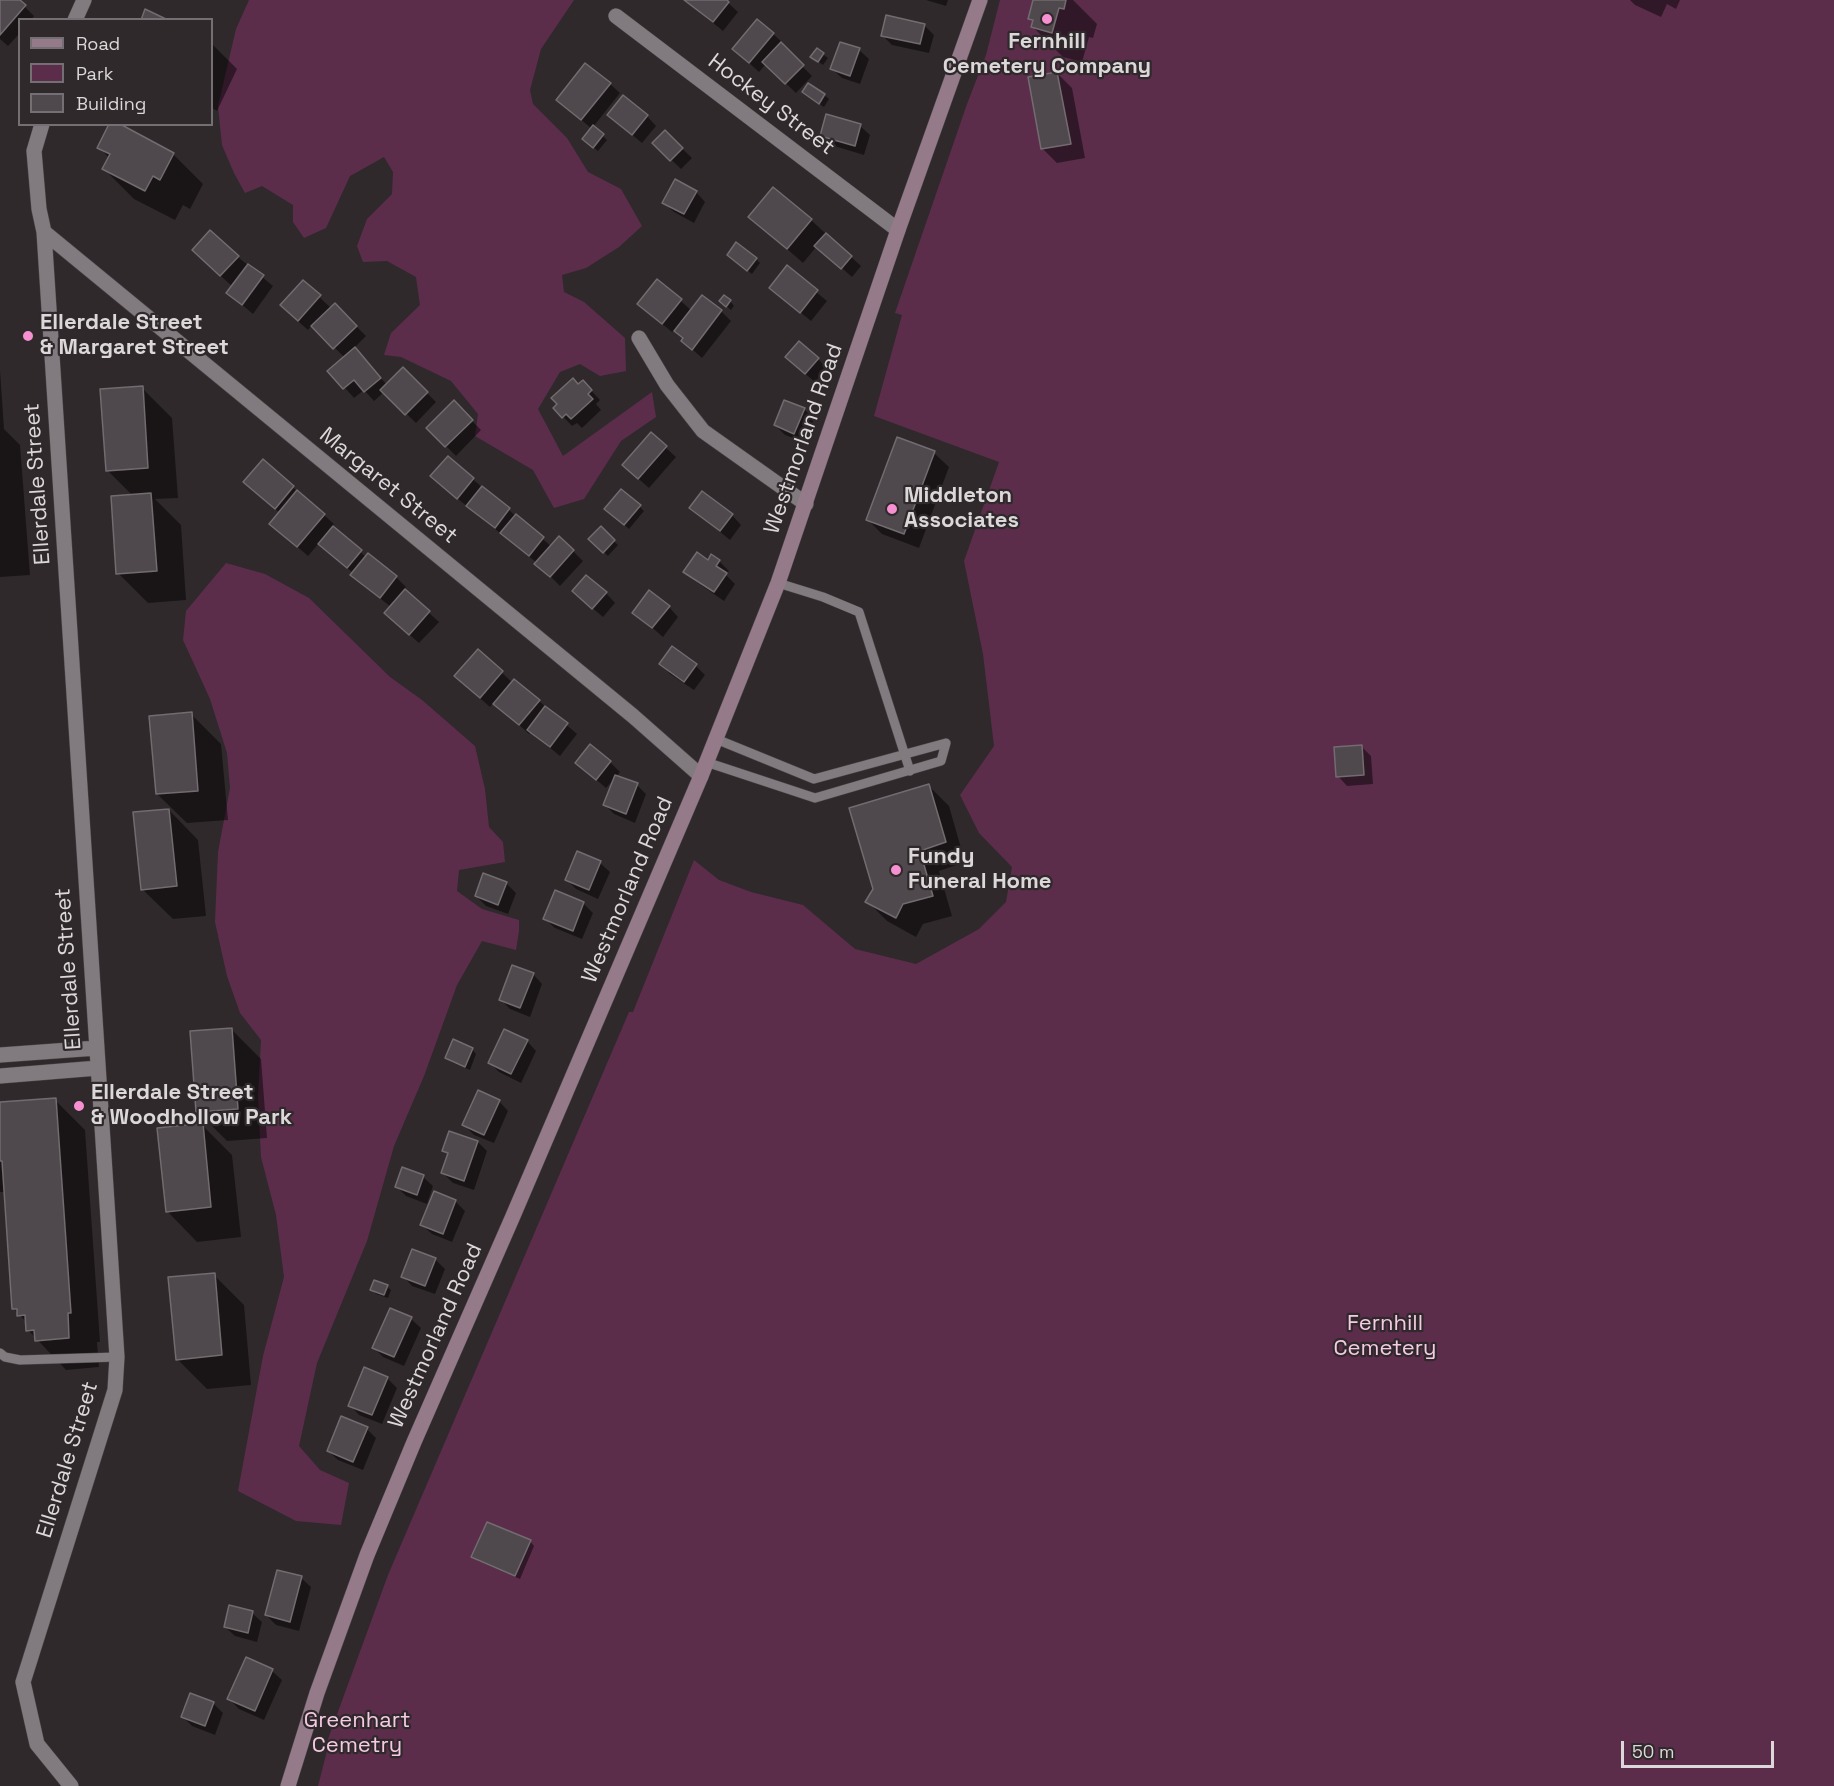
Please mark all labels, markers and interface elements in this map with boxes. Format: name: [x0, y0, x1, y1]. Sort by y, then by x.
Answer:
marker: Fernhill Cemetery Company: [1040, 12, 1054, 26]
legend: [18, 18, 213, 126]
place label: Fernhill Cemetery Company: [943, 29, 1151, 80]
text: Road: [76, 32, 120, 55]
street label: Hockey Street: [702, 49, 840, 161]
text: Park: [76, 62, 113, 85]
text: Building: [76, 92, 146, 115]
place label: Ellerdale Street & Margaret Street: [40, 310, 229, 362]
marker: Ellerdale Street & Margaret Street: [21, 329, 35, 343]
street label: Westmorland Road: [759, 340, 849, 538]
street label: Ellerdale Street: [19, 402, 57, 566]
street label: Margaret Street: [314, 422, 462, 550]
place label: Middleton Associates: [904, 483, 1019, 534]
marker: Middleton Associates: [885, 502, 899, 516]
street label: Westmorland Road: [577, 793, 679, 987]
place label: Fundy Funeral Home: [908, 844, 1052, 896]
marker: Fundy Funeral Home: [889, 863, 903, 877]
street label: Ellerdale Street: [50, 887, 88, 1051]
place label: Ellerdale Street & Woodhollow Park: [91, 1080, 292, 1132]
marker: Ellerdale Street & Woodhollow Park: [72, 1099, 86, 1113]
street label: Westmorland Road: [383, 1239, 489, 1433]
park label: Fernhill Cemetery: [1333, 1311, 1437, 1362]
street label: Ellerdale Street: [32, 1379, 104, 1541]
park label: Greenhart Cemetry: [304, 1708, 410, 1760]
scale bar: [1624, 1729, 1777, 1767]
text: 50 m: [1632, 1740, 1674, 1763]

